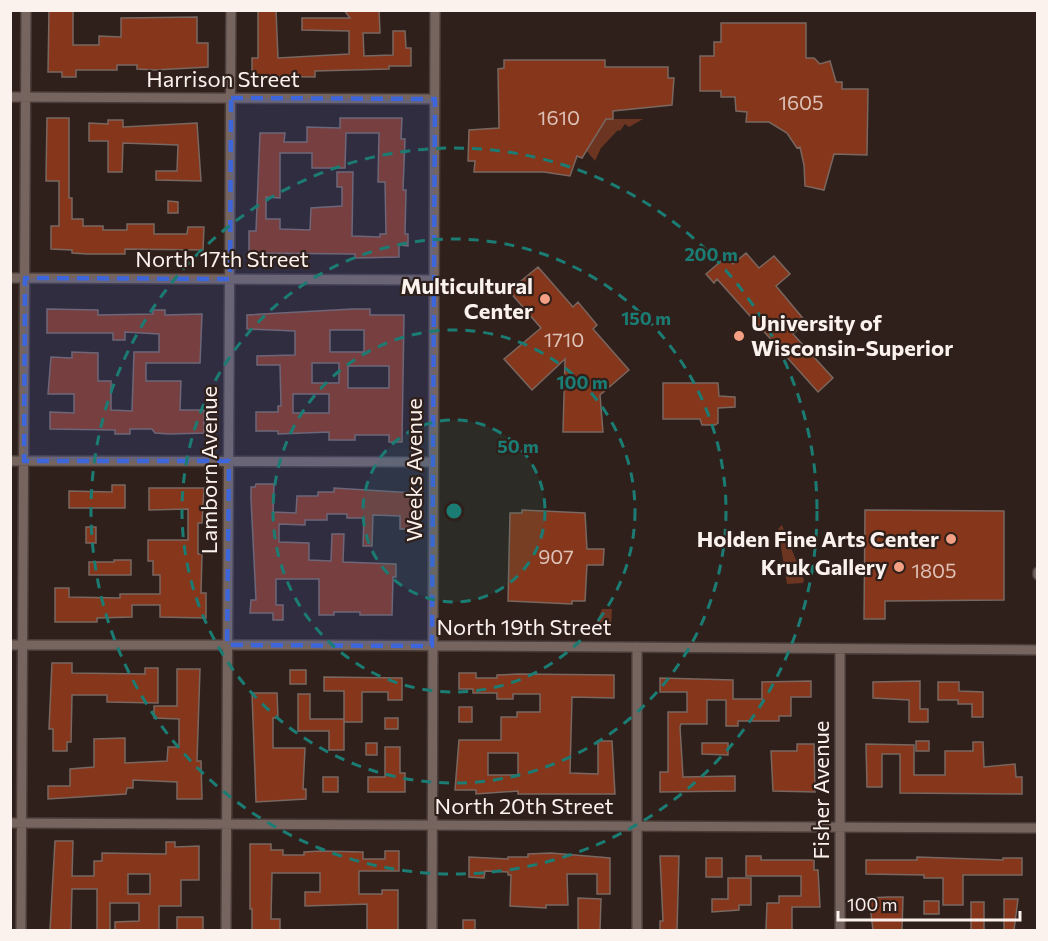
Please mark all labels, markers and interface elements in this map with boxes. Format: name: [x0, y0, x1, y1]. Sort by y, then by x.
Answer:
street label: Harrison Street: [146, 65, 300, 92]
house number: 1605: [778, 90, 824, 114]
house number: 1610: [538, 105, 580, 129]
text: 200 m: [684, 243, 738, 265]
street label: North 17th Street: [135, 245, 309, 272]
place label: Multicultural Center: [400, 272, 533, 324]
marker: Multicultural Center: [538, 292, 552, 306]
text: 150 m: [621, 307, 671, 329]
place label: University of Wisconsin-Superior: [751, 309, 953, 361]
house number: 1710: [544, 327, 584, 351]
marker: University of Wisconsin-Superior: [732, 329, 746, 343]
text: 100 m: [556, 371, 608, 393]
street label: Lamborn Avenue: [195, 386, 222, 554]
street label: Weeks Avenue: [400, 398, 427, 542]
text: 50 m: [497, 435, 539, 457]
centre of rings: [444, 501, 464, 521]
place label: Holden Fine Arts Center: [697, 525, 939, 552]
marker: Holden Fine Arts Center: [944, 532, 958, 546]
house number: 907: [538, 544, 574, 568]
place label: Kruk Gallery: [761, 553, 887, 580]
house number: 1805: [911, 558, 957, 582]
marker: Kruk Gallery: [892, 560, 906, 574]
street label: North 19th Street: [436, 613, 612, 640]
street label: Fisher Avenue: [807, 721, 834, 859]
street label: North 20th Street: [435, 792, 613, 819]
scale bar: [838, 884, 1020, 922]
text: 100 m: [847, 893, 897, 915]

